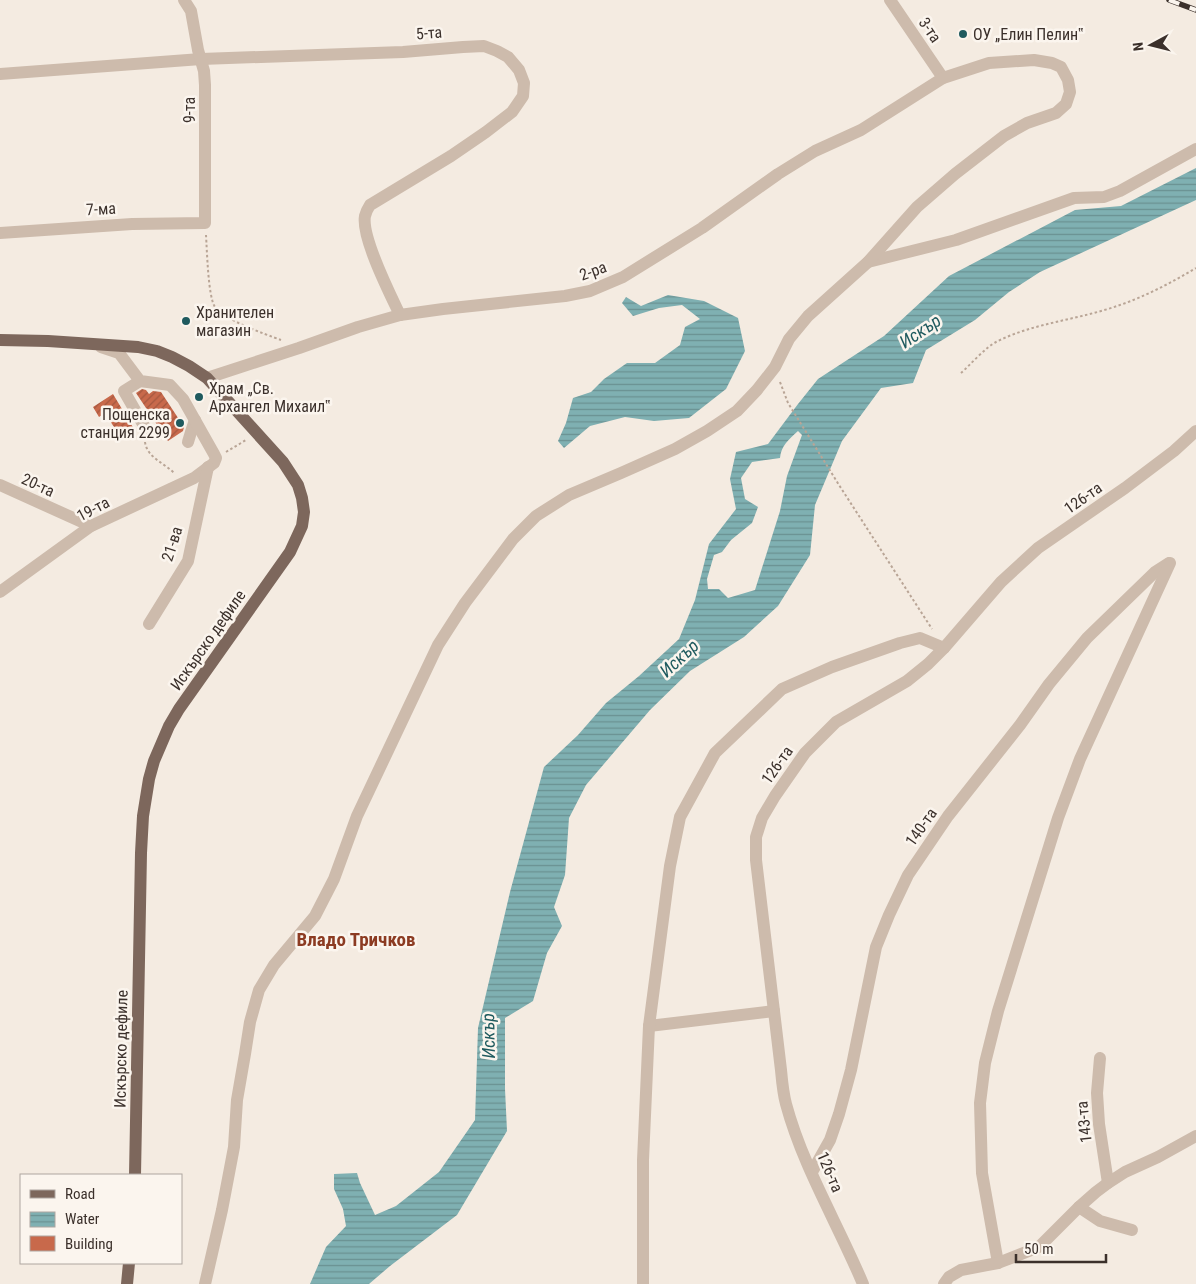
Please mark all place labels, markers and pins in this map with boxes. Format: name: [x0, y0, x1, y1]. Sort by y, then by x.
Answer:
place label: ОУ „Елин Пелин‟: [973, 25, 1084, 44]
marker: ОУ „Елин Пелин‟: [957, 28, 969, 40]
place label: Хранителен магазин: [196, 303, 274, 340]
marker: Хранителен магазин: [180, 315, 192, 327]
place label: Храм „Св. Архангел Михаил‟: [209, 379, 331, 416]
marker: Храм „Св. Архангел Михаил‟: [193, 391, 205, 403]
place label: Пощенска станция 2299: [81, 405, 170, 442]
marker: Пощенска станция 2299: [174, 417, 186, 429]

